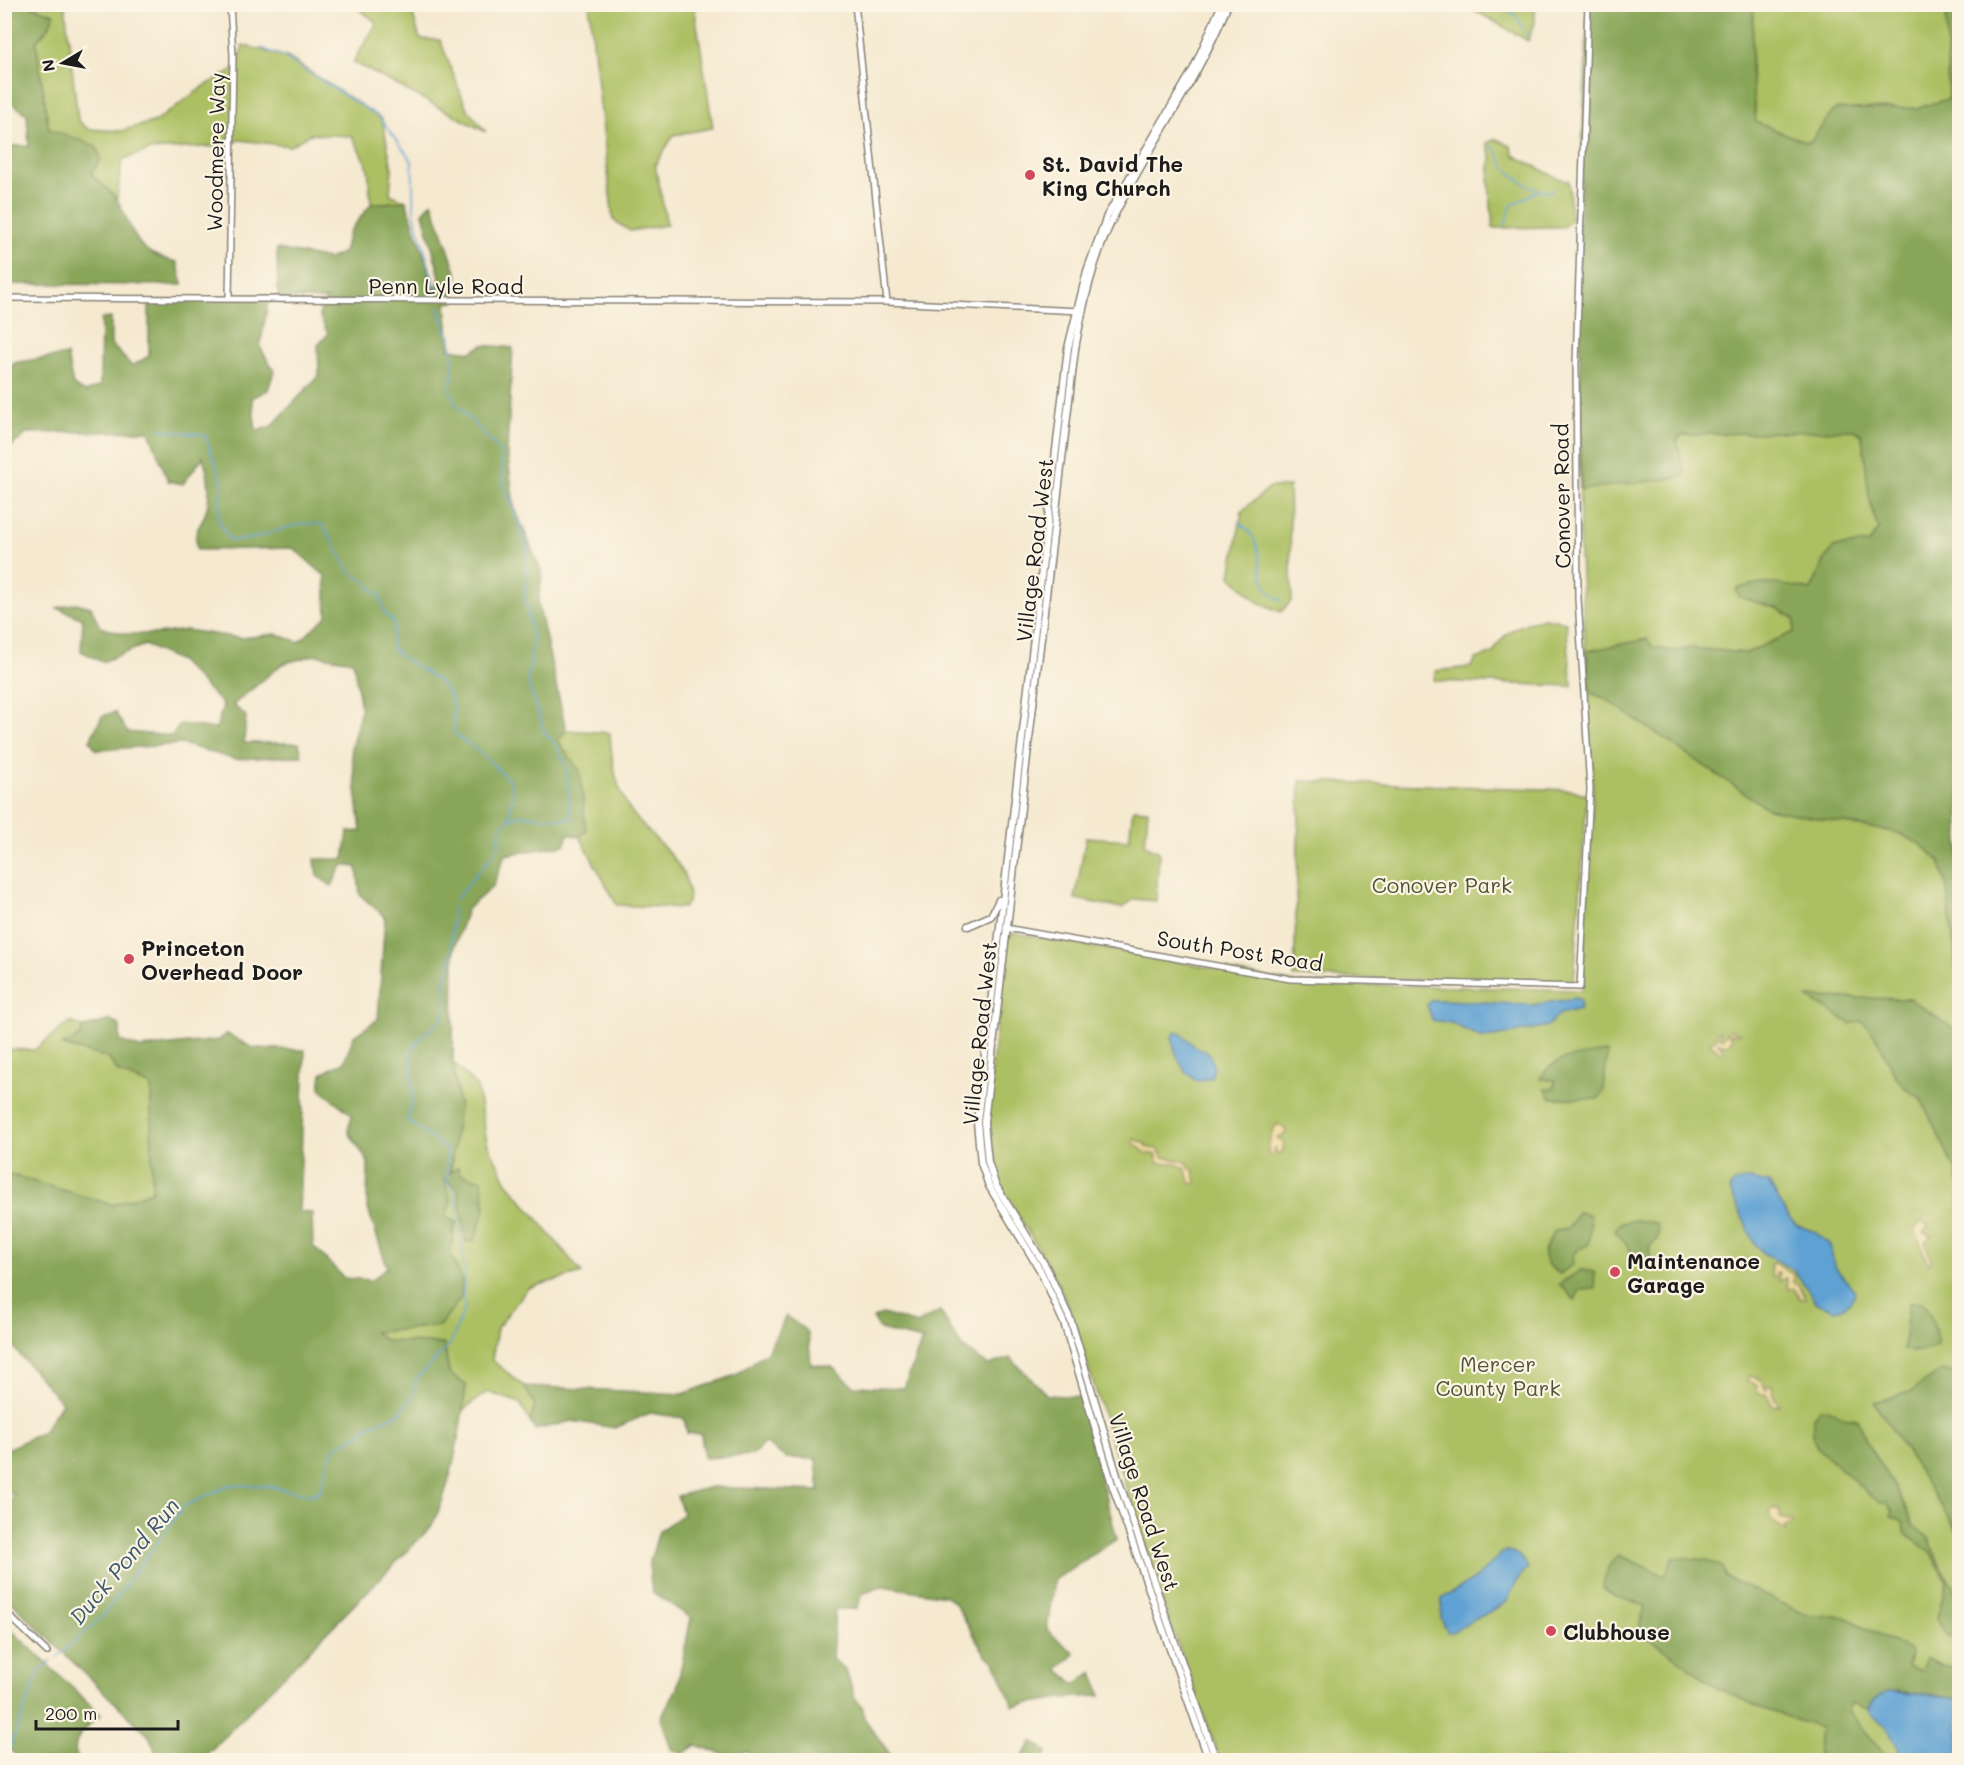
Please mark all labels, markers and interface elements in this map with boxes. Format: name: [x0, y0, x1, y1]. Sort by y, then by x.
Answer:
north arrow: [33, 33, 93, 93]
text: N: [36, 58, 59, 74]
street label: Woodmere Way: [200, 72, 230, 232]
place label: St. David The King Church: [1042, 150, 1183, 201]
marker: St. David The King Church: [1023, 168, 1037, 182]
street label: Penn Lyle Road: [368, 272, 524, 299]
street label: Conover Road: [1546, 423, 1576, 569]
street label: Village Road West: [1009, 456, 1059, 644]
park label: Conover Park: [1372, 871, 1512, 898]
street label: South Post Road: [1155, 924, 1325, 976]
place label: Princeton Overhead Door: [141, 934, 303, 985]
street label: Village Road West: [956, 939, 1002, 1127]
marker: Princeton Overhead Door: [122, 952, 136, 966]
place label: Maintenance Garage: [1627, 1247, 1760, 1298]
marker: Maintenance Garage: [1608, 1265, 1622, 1279]
park label: Mercer County Park: [1435, 1350, 1561, 1401]
street label: Village Road West: [1104, 1410, 1186, 1594]
water label: Duck Pond Run: [62, 1492, 186, 1630]
place label: Clubhouse: [1563, 1618, 1670, 1645]
marker: Clubhouse: [1544, 1624, 1558, 1638]
scale bar: [36, 1693, 178, 1731]
text: 200 m: [45, 1701, 97, 1725]

